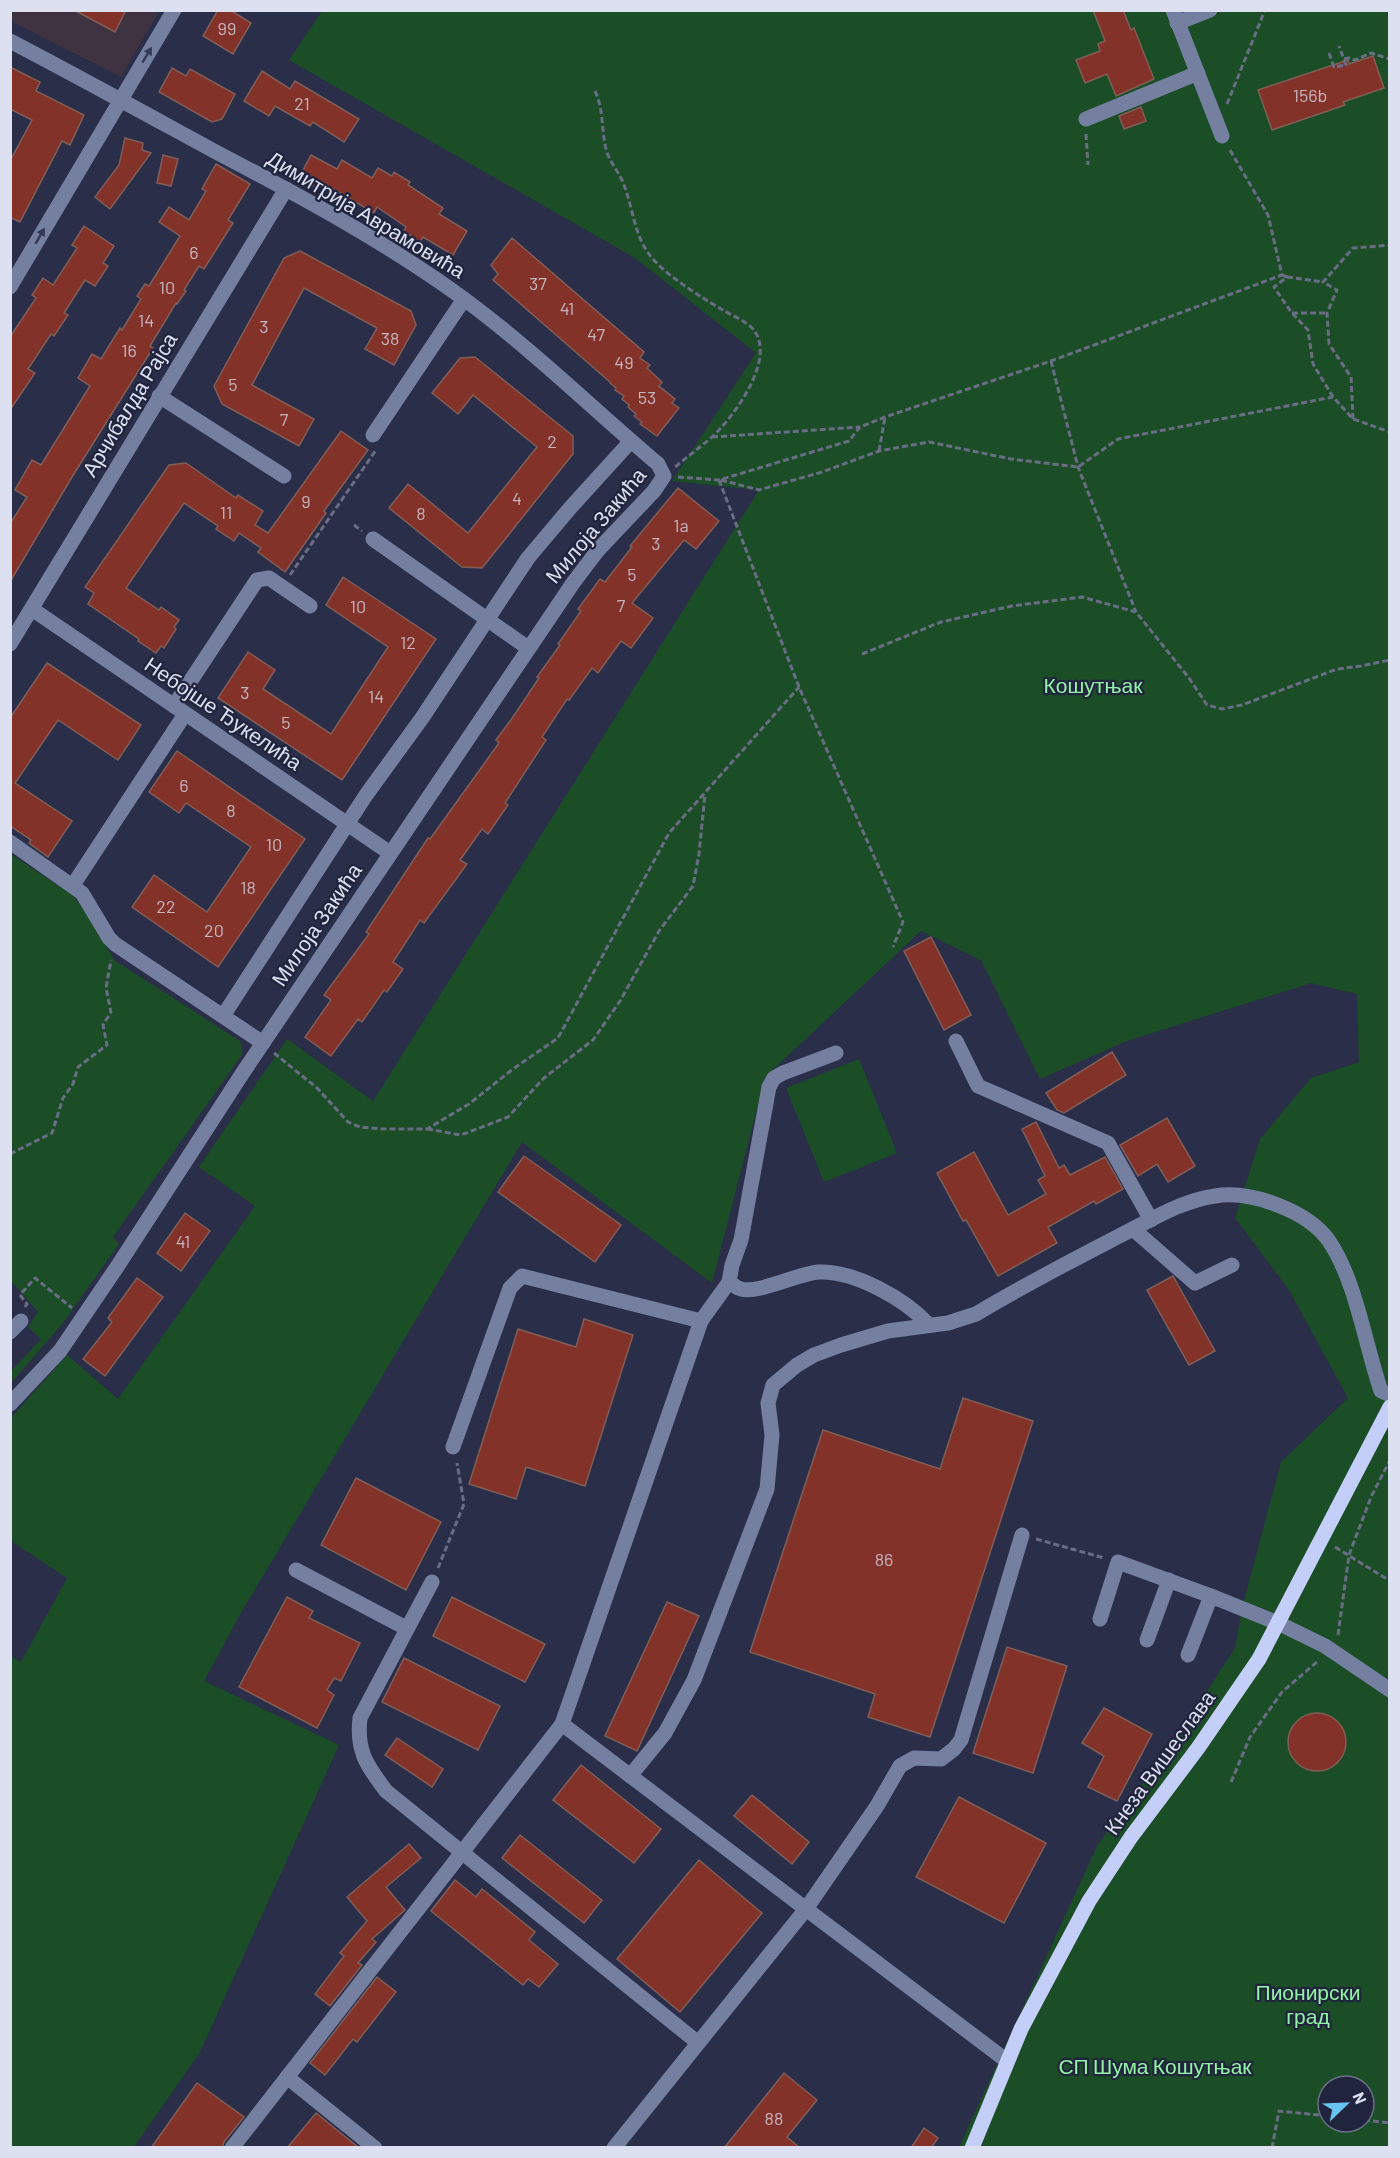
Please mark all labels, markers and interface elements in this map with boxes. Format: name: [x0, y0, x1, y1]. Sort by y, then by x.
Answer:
house number: 99: [218, 17, 236, 39]
one-way arrow: [141, 47, 152, 63]
house number: 156b: [1293, 84, 1327, 106]
house number: 21: [294, 92, 310, 114]
street label: Димитрија Аврамовића: [263, 145, 471, 283]
one-way arrow: [35, 228, 46, 244]
house number: 6: [189, 241, 199, 263]
house number: 37: [529, 272, 547, 294]
house number: 10: [159, 276, 175, 298]
house number: 41: [560, 297, 574, 319]
house number: 14: [138, 309, 154, 331]
house number: 3: [259, 315, 269, 337]
house number: 47: [587, 323, 605, 345]
house number: 38: [381, 327, 399, 349]
street label: Арчибалда Рајса: [76, 328, 182, 481]
house number: 16: [121, 339, 137, 361]
house number: 49: [614, 351, 634, 373]
house number: 5: [228, 373, 238, 395]
house number: 53: [638, 386, 656, 408]
house number: 7: [280, 408, 289, 430]
house number: 2: [547, 430, 557, 452]
street label: Милоја Закића: [539, 462, 650, 588]
house number: 4: [512, 487, 522, 509]
house number: 9: [301, 490, 311, 512]
house number: 11: [220, 501, 232, 523]
house number: 8: [416, 502, 426, 524]
house number: 1a: [673, 514, 689, 536]
house number: 3: [651, 532, 661, 554]
house number: 5: [627, 563, 637, 585]
house number: 7: [617, 594, 626, 616]
house number: 10: [350, 595, 366, 617]
house number: 12: [400, 631, 416, 653]
street label: Небојше Ђукелића: [141, 651, 307, 775]
park label: Кошутњак: [1044, 672, 1143, 697]
house number: 3: [240, 681, 250, 703]
house number: 14: [368, 685, 384, 707]
house number: 5: [281, 711, 291, 733]
house number: 6: [179, 774, 189, 796]
house number: 8: [226, 799, 236, 821]
house number: 10: [266, 833, 282, 855]
street label: Милоја Закића: [266, 858, 366, 990]
house number: 18: [240, 876, 256, 898]
house number: 22: [156, 895, 176, 917]
house number: 20: [204, 919, 224, 941]
house number: 41: [176, 1230, 190, 1252]
house number: 86: [875, 1548, 893, 1570]
street label: Кнеза Вишеслава: [1098, 1685, 1220, 1839]
park label: Пионирски град: [1256, 1979, 1360, 2028]
park label: СП Шума Кошутњак: [1058, 2053, 1252, 2078]
north arrow: [1316, 2074, 1376, 2134]
text: N: [1349, 2089, 1371, 2107]
house number: 88: [765, 2107, 783, 2129]

